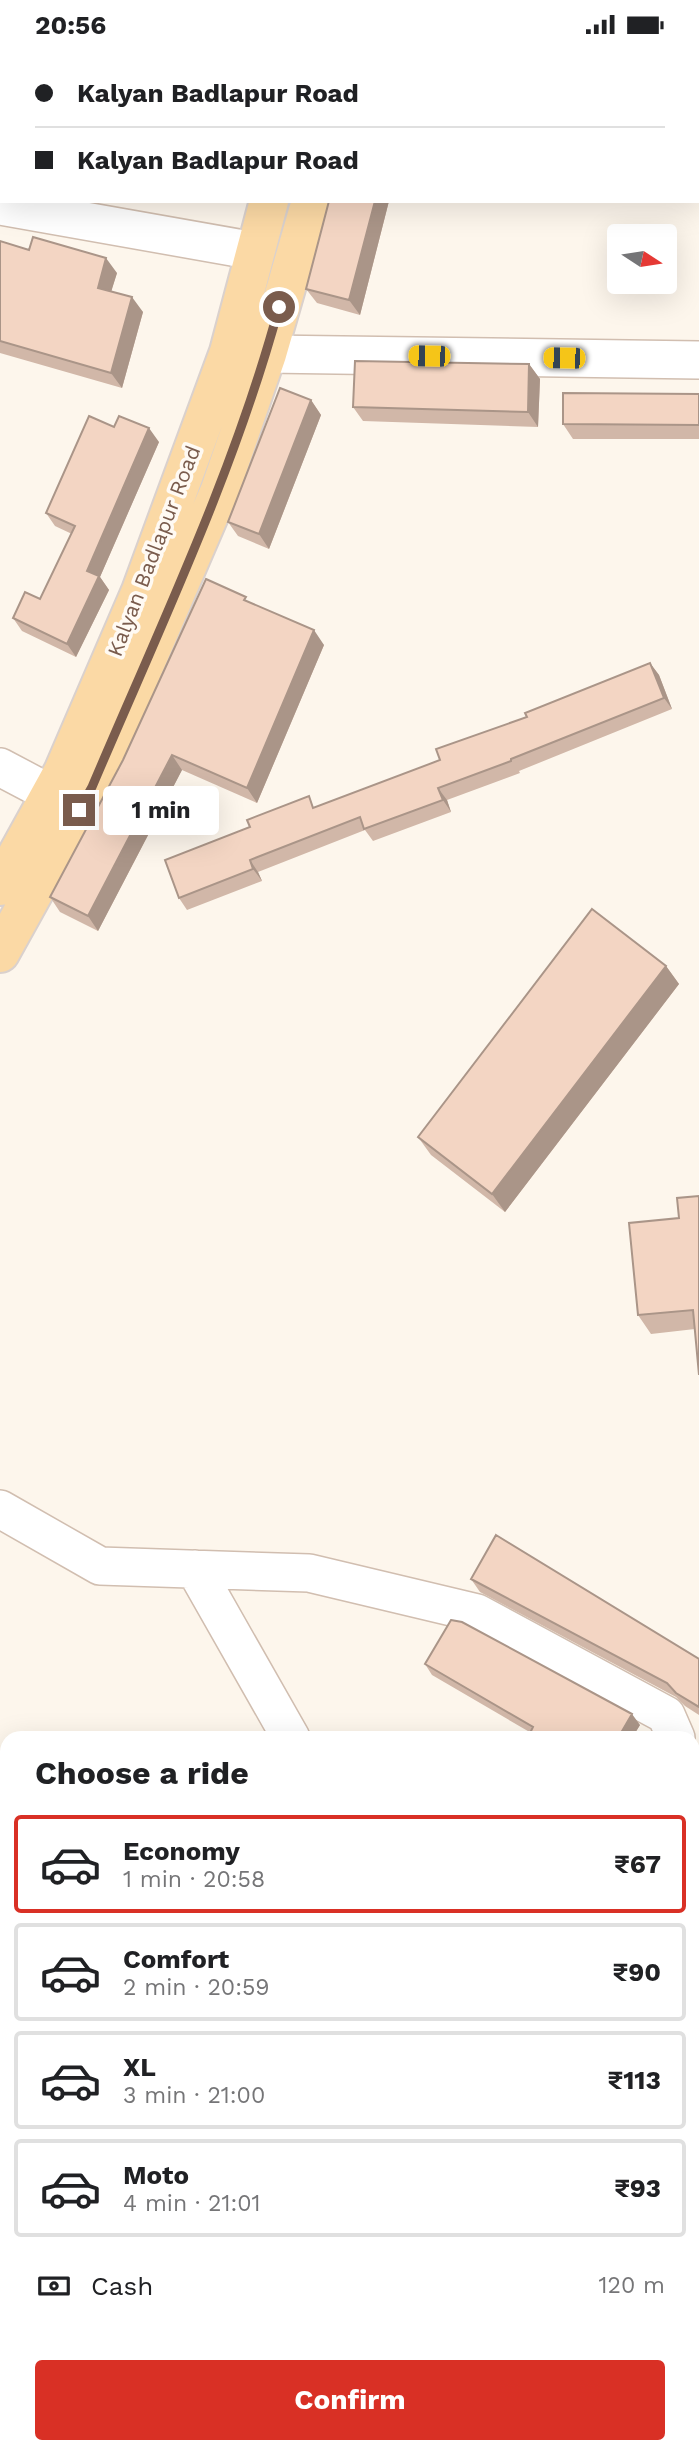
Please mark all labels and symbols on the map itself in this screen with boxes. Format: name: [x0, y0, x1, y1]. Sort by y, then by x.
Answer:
north arrow: [607, 224, 677, 294]
route start: [263, 291, 295, 323]
car: [408, 345, 451, 367]
car: [543, 347, 586, 369]
street label: Kalyan Badlapur Road: [102, 442, 205, 660]
callout: 1 min: [104, 785, 219, 835]
route end: [63, 794, 95, 826]

